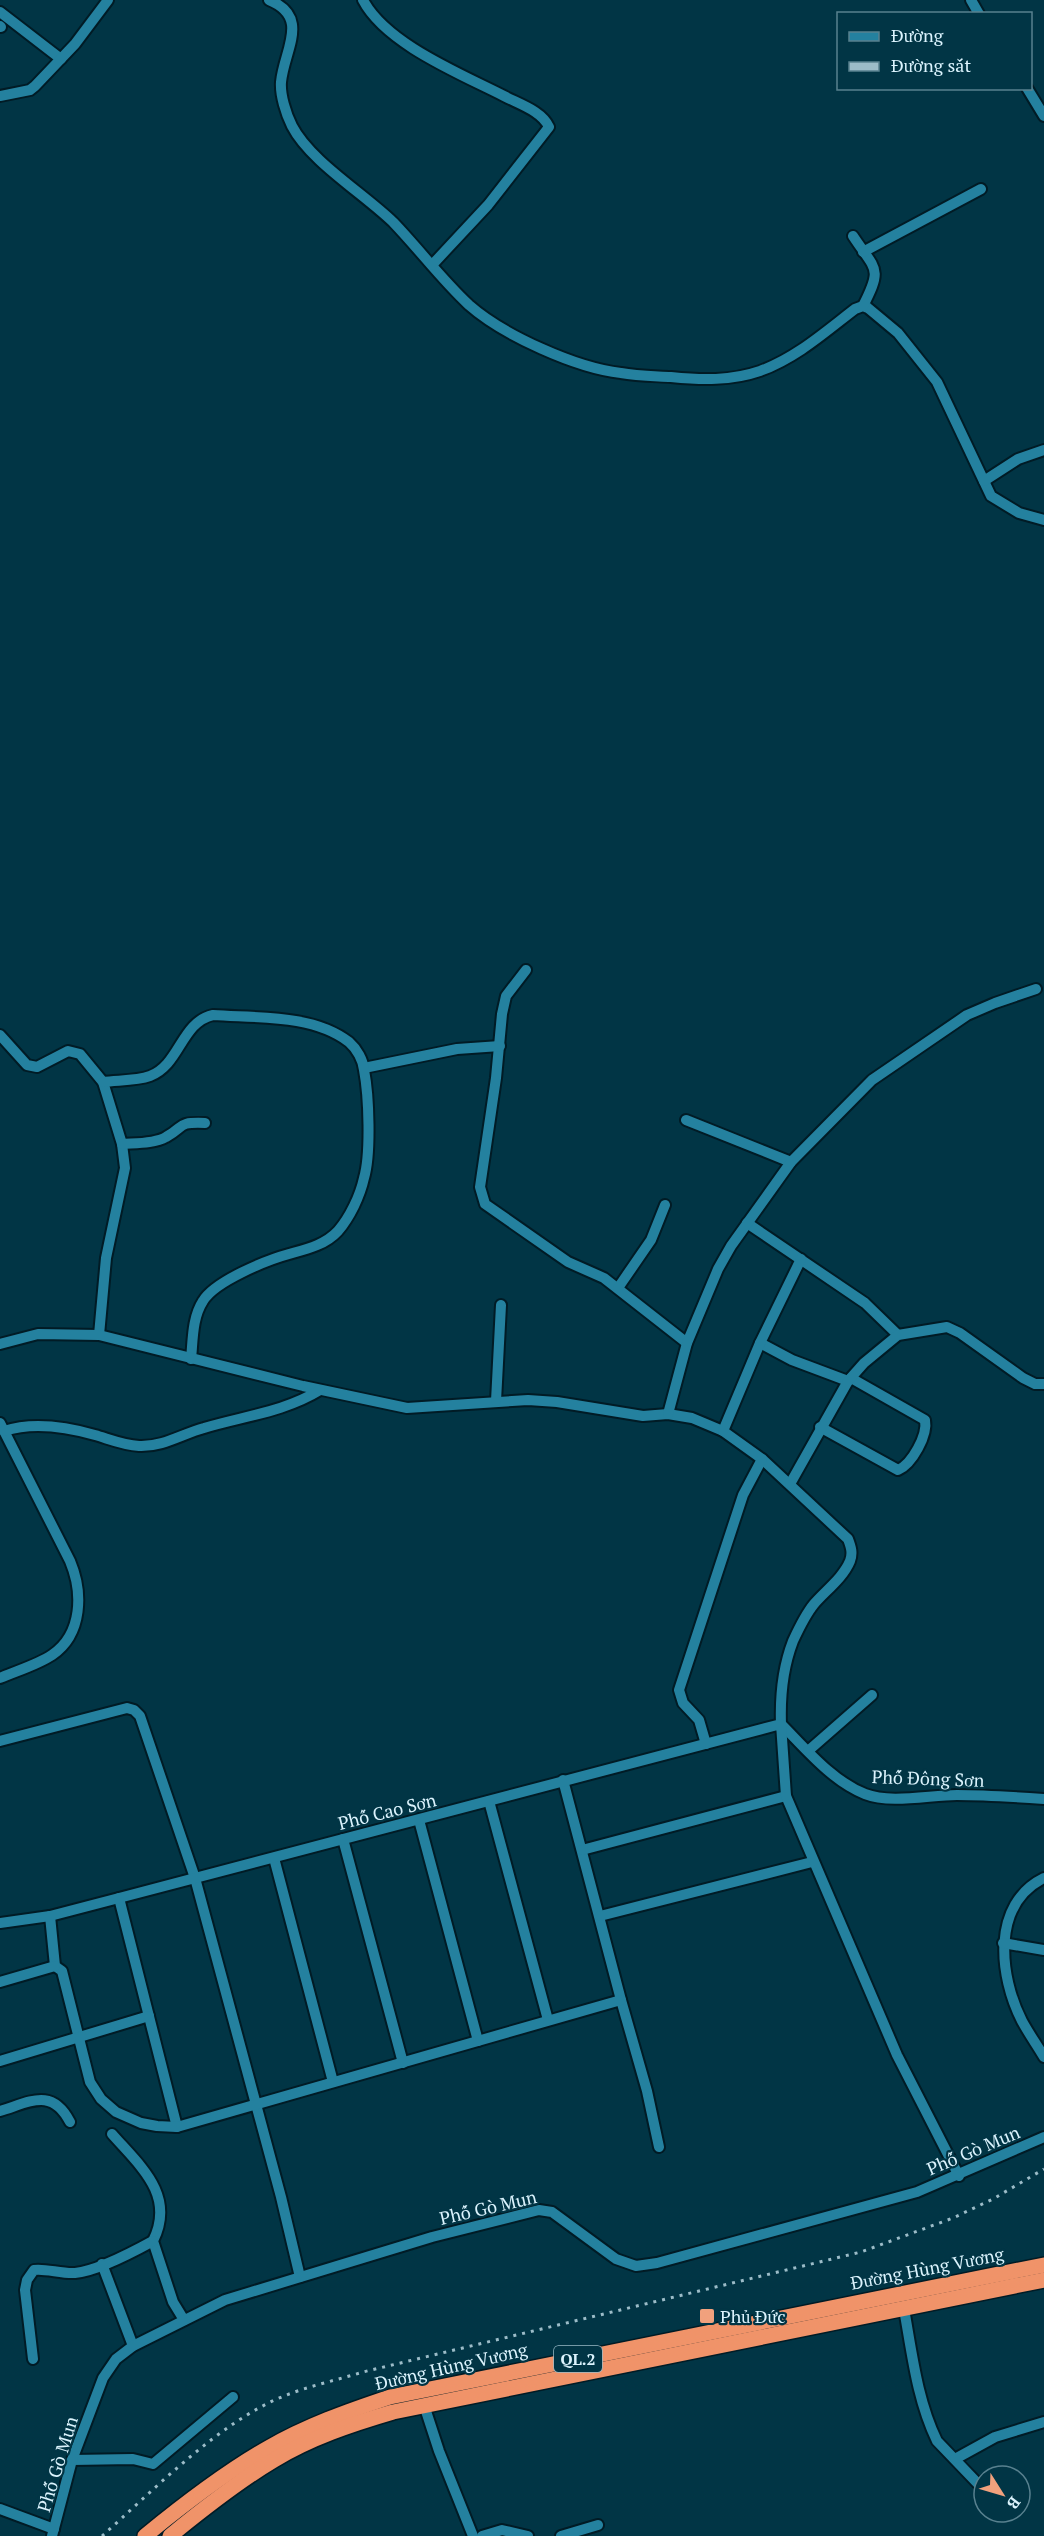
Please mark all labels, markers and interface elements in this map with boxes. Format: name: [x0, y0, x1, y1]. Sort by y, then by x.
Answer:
legend: [837, 12, 1032, 90]
text: Đường: [891, 23, 944, 47]
text: Đường sắt: [891, 53, 971, 77]
street label: Phố Đông Sơn: [871, 1764, 985, 1792]
street label: Phố Cao Sơn: [335, 1787, 439, 1835]
street label: Phố Gò Mun: [923, 2120, 1024, 2180]
street label: Phố Gò Mun: [437, 2184, 539, 2230]
street label: Đường Hùng Vương: [848, 2241, 1006, 2295]
place label: Phủ Đức: [720, 2304, 786, 2328]
marker: Phủ Đức: [698, 2307, 716, 2325]
street label: Đường Hùng Vương: [372, 2337, 530, 2395]
road number: QL.2: [554, 2346, 602, 2372]
street label: Phố Gò Mun: [31, 2413, 83, 2515]
north arrow: [972, 2464, 1032, 2524]
text: B: [1002, 2492, 1026, 2514]

